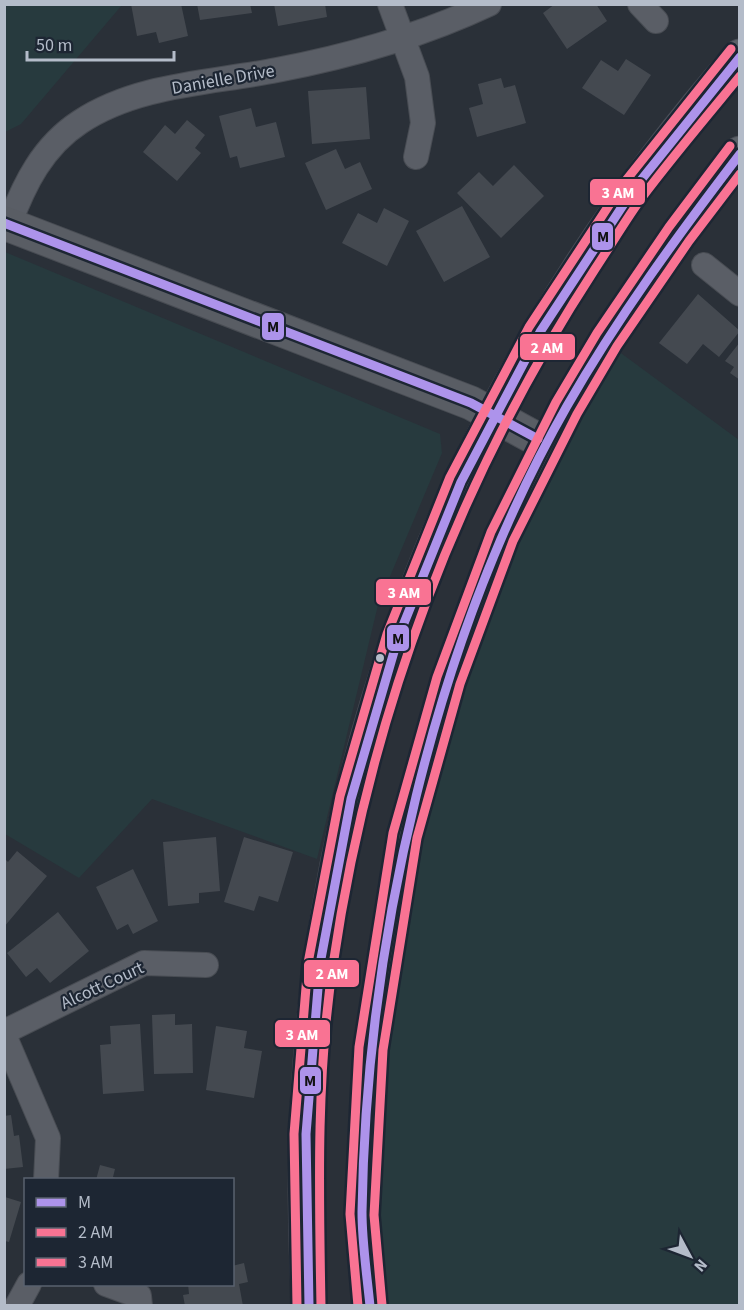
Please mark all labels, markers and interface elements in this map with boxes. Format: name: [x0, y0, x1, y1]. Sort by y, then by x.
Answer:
scale bar: [27, 24, 174, 62]
text: 50 m: [36, 33, 72, 58]
street label: Danielle Drive: [170, 58, 277, 101]
line badge: 3 AM: [589, 178, 646, 206]
text: 3 AM: [601, 182, 635, 204]
line badge: M: [591, 222, 614, 251]
text: M: [597, 226, 609, 248]
line badge: M: [261, 312, 285, 341]
text: M: [267, 316, 279, 338]
line badge: 2 AM: [519, 333, 576, 361]
text: 2 AM: [530, 337, 564, 359]
line badge: 3 AM: [375, 578, 432, 606]
text: 3 AM: [387, 582, 421, 604]
line badge: M: [386, 624, 410, 652]
text: M: [392, 628, 404, 650]
unlabelled marker: [374, 652, 386, 664]
street label: Alcott Court: [57, 955, 148, 1016]
line badge: 2 AM: [303, 959, 360, 988]
text: 2 AM: [315, 963, 349, 985]
line badge: 3 AM: [274, 1019, 331, 1048]
text: 3 AM: [285, 1024, 319, 1046]
line badge: M: [299, 1066, 322, 1095]
text: M: [304, 1070, 316, 1092]
legend: [24, 1178, 234, 1286]
text: M: [78, 1190, 91, 1215]
text: 2 AM: [78, 1220, 113, 1245]
north arrow: [660, 1226, 720, 1286]
text: 3 AM: [78, 1250, 113, 1275]
text: N: [689, 1254, 712, 1276]

